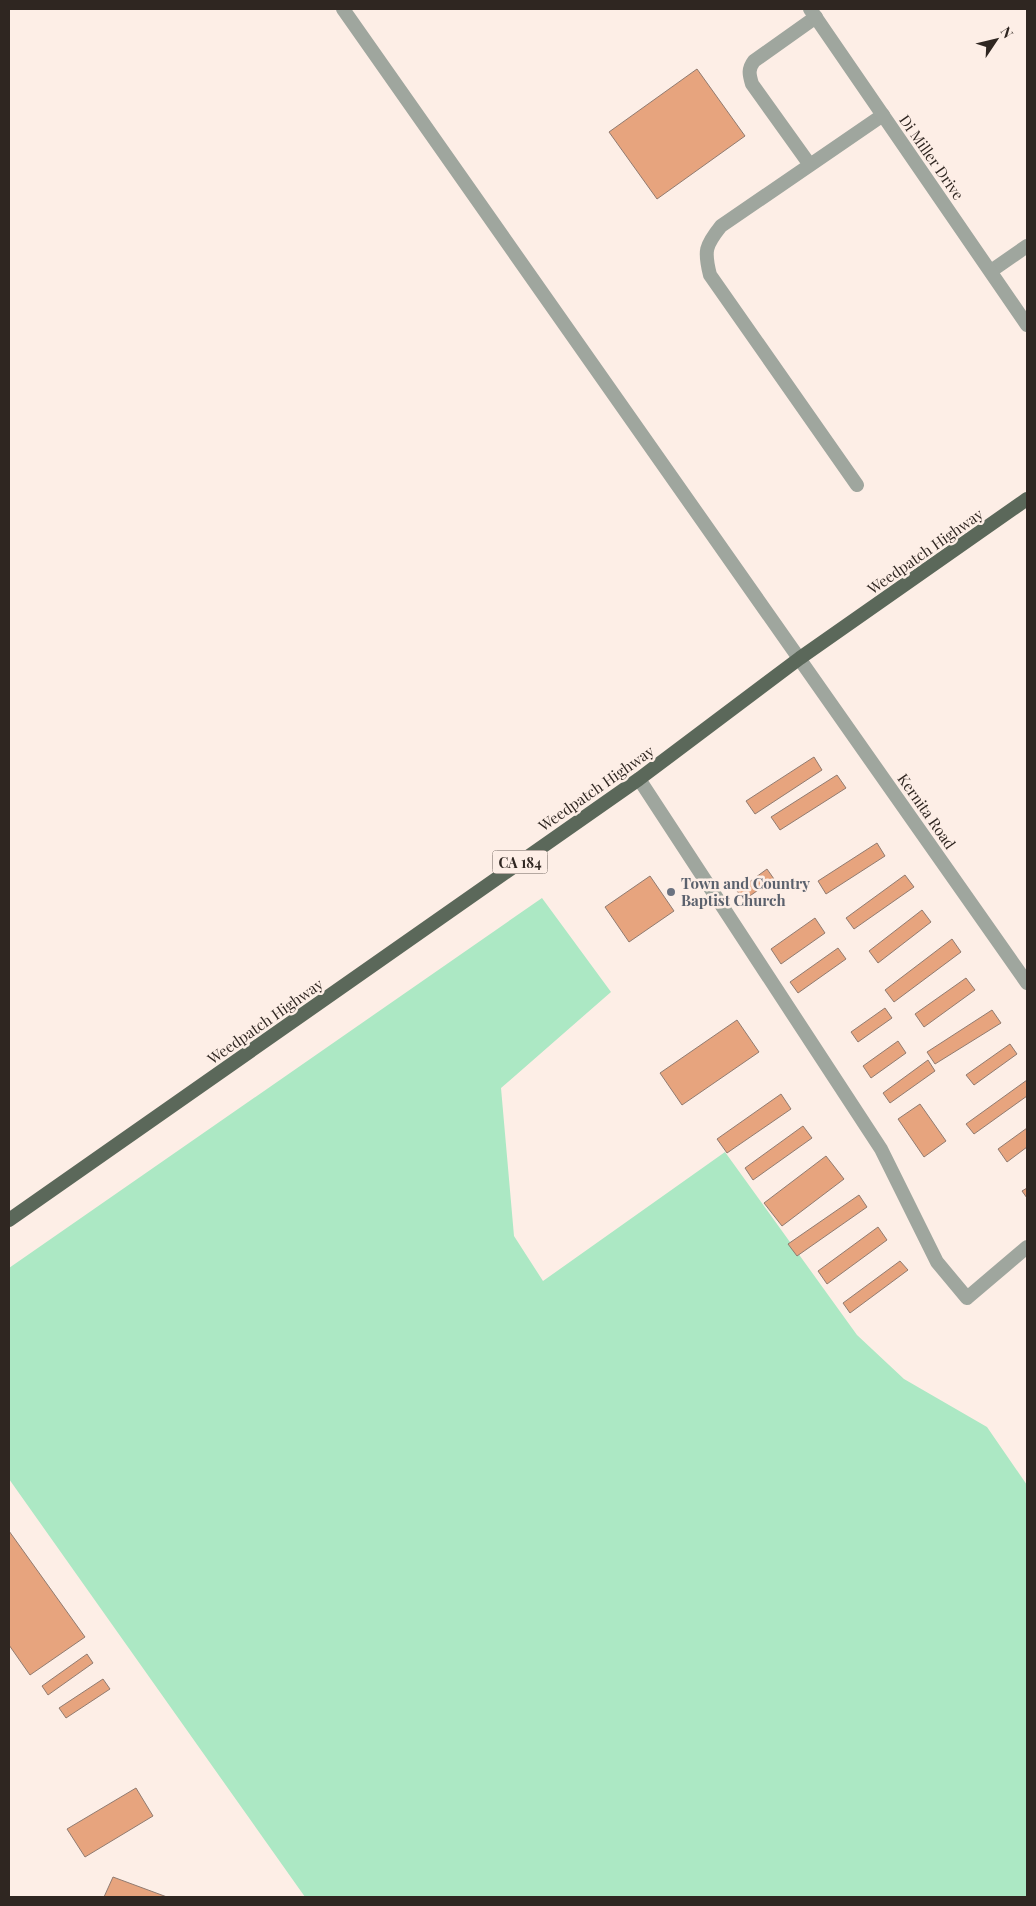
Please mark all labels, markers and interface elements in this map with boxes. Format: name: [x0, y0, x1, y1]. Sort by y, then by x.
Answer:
north arrow: [971, 15, 1021, 65]
text: N: [996, 23, 1018, 42]
street label: Di Miller Drive: [895, 111, 969, 203]
street label: Weedpatch Highway: [863, 503, 987, 599]
street label: Weedpatch Highway: [534, 740, 658, 836]
street label: Kernita Road: [894, 769, 961, 853]
road number: CA 184: [492, 850, 548, 874]
place label: Town and Country Baptist Church: [681, 873, 810, 910]
marker: Town and Country Baptist Church: [665, 886, 677, 898]
street label: Weedpatch Highway: [203, 973, 327, 1069]

